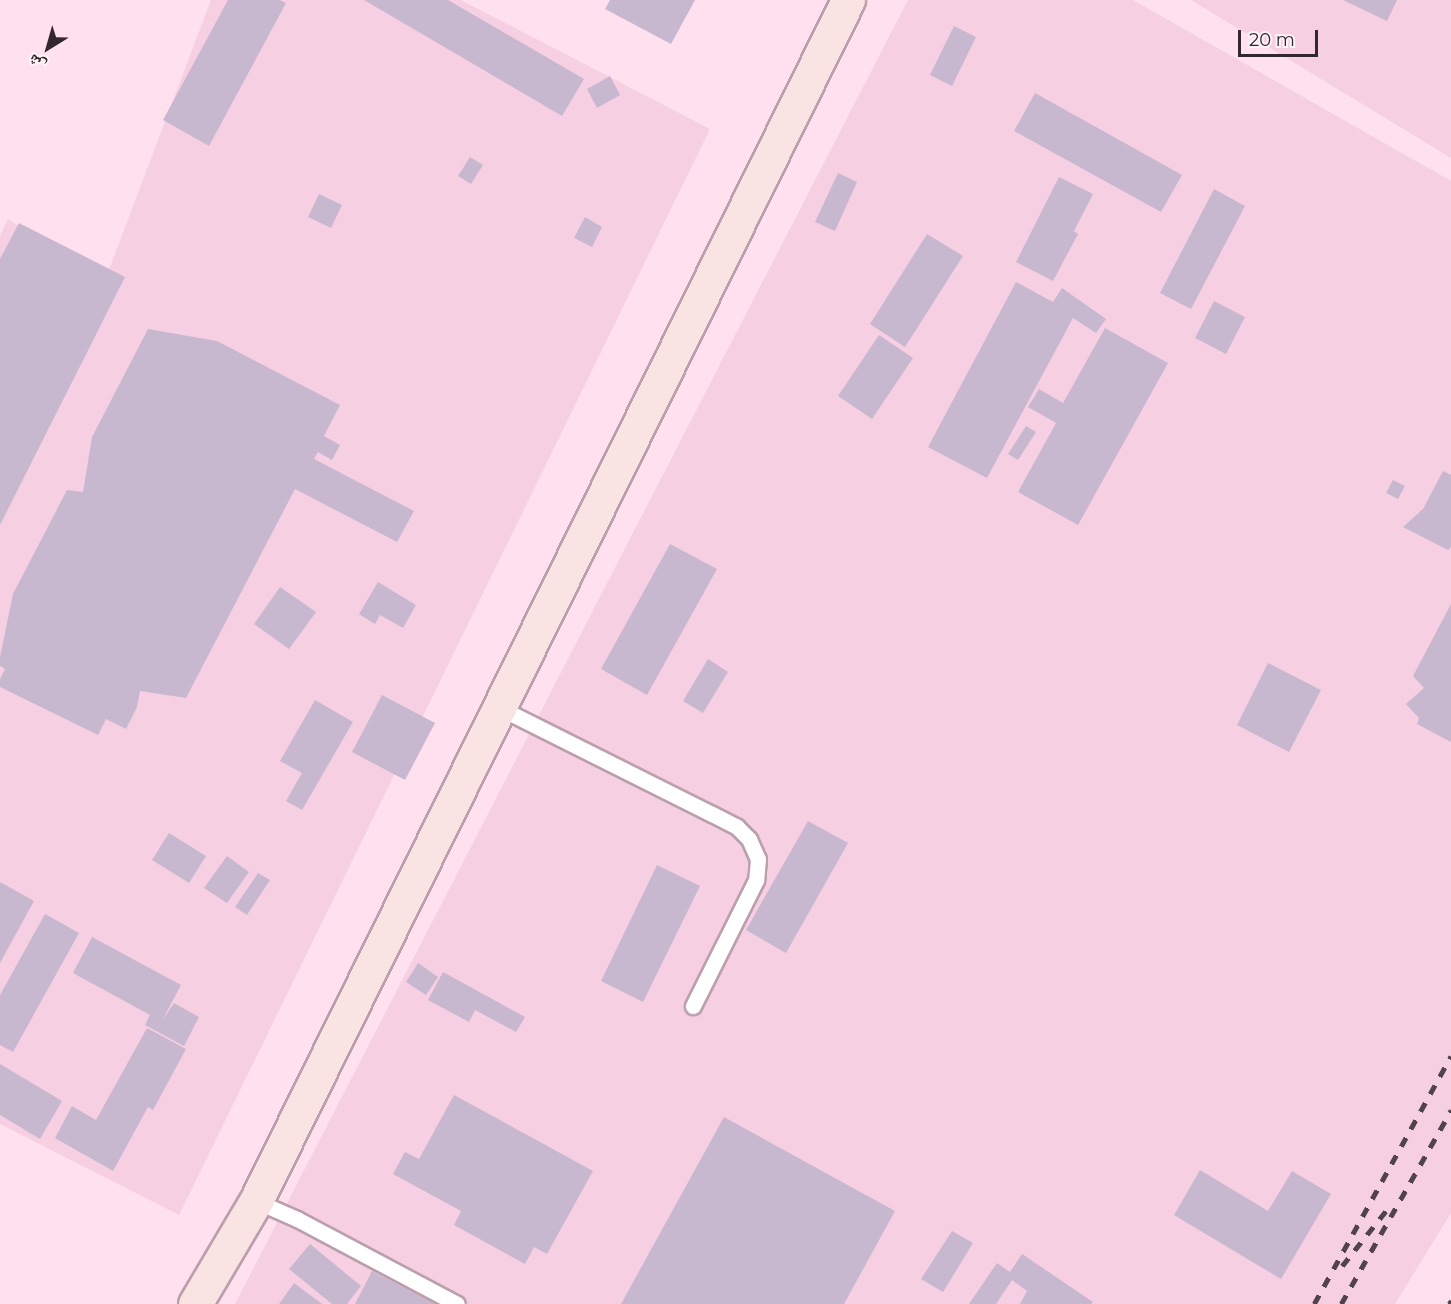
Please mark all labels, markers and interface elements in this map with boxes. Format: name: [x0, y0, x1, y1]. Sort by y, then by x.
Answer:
north arrow: [18, 18, 78, 78]
scale bar: [1241, 18, 1320, 56]
text: 20 m: [1249, 29, 1295, 51]
text: ش: [24, 50, 49, 75]

